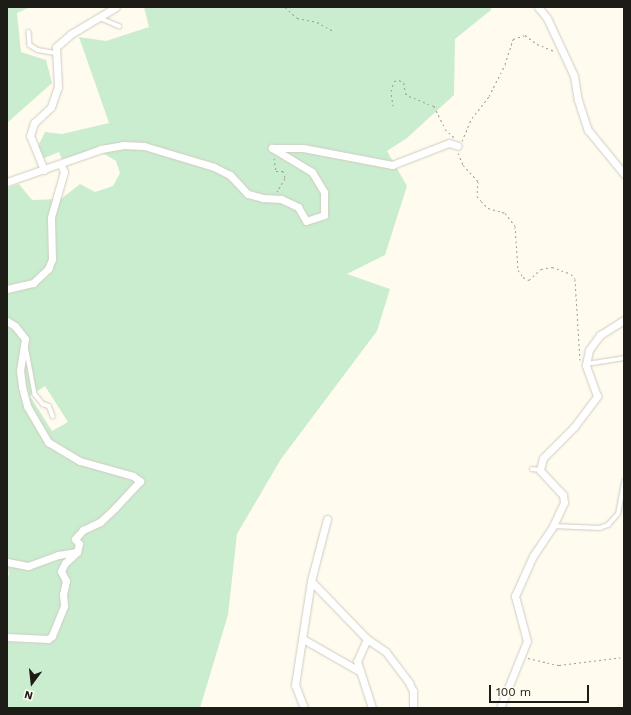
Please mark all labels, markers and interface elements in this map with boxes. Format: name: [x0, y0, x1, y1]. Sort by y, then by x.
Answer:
north arrow: [12, 663, 52, 703]
scale bar: [491, 677, 591, 703]
text: 100 m: [496, 685, 531, 699]
text: N: [23, 688, 34, 702]

